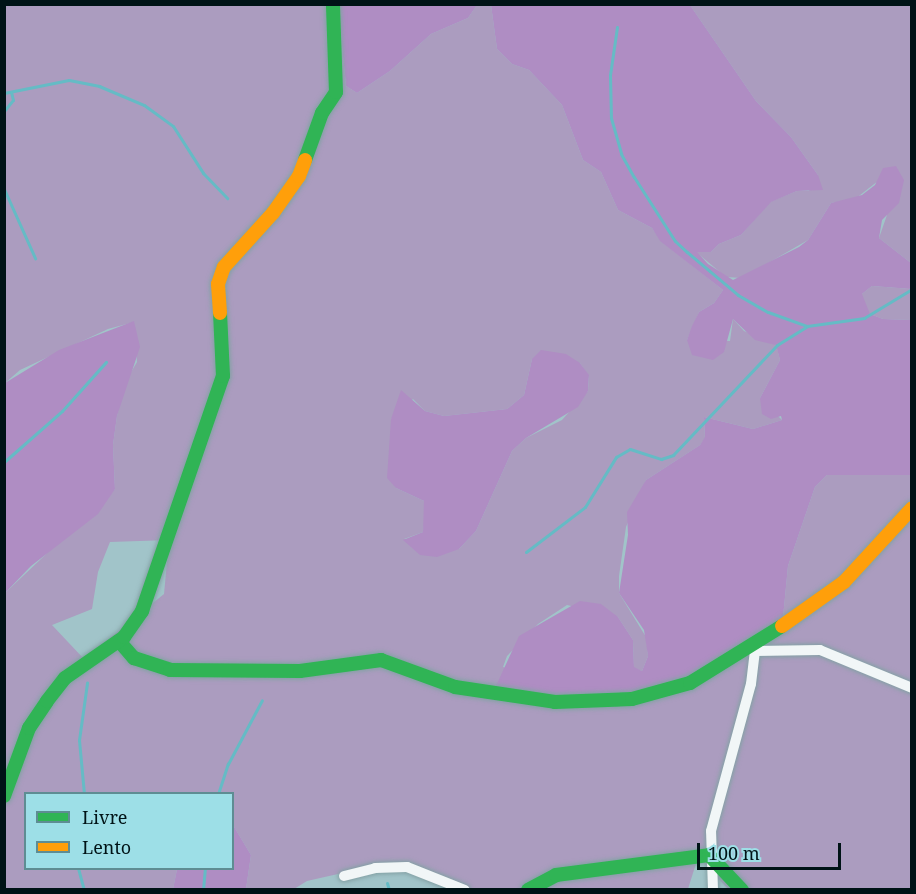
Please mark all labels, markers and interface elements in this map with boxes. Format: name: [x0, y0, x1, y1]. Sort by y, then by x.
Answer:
legend: [24, 792, 234, 870]
text: Livre: [82, 805, 128, 829]
scale bar: [700, 831, 844, 869]
text: Lento: [82, 835, 131, 859]
text: 100 m: [708, 841, 760, 865]

